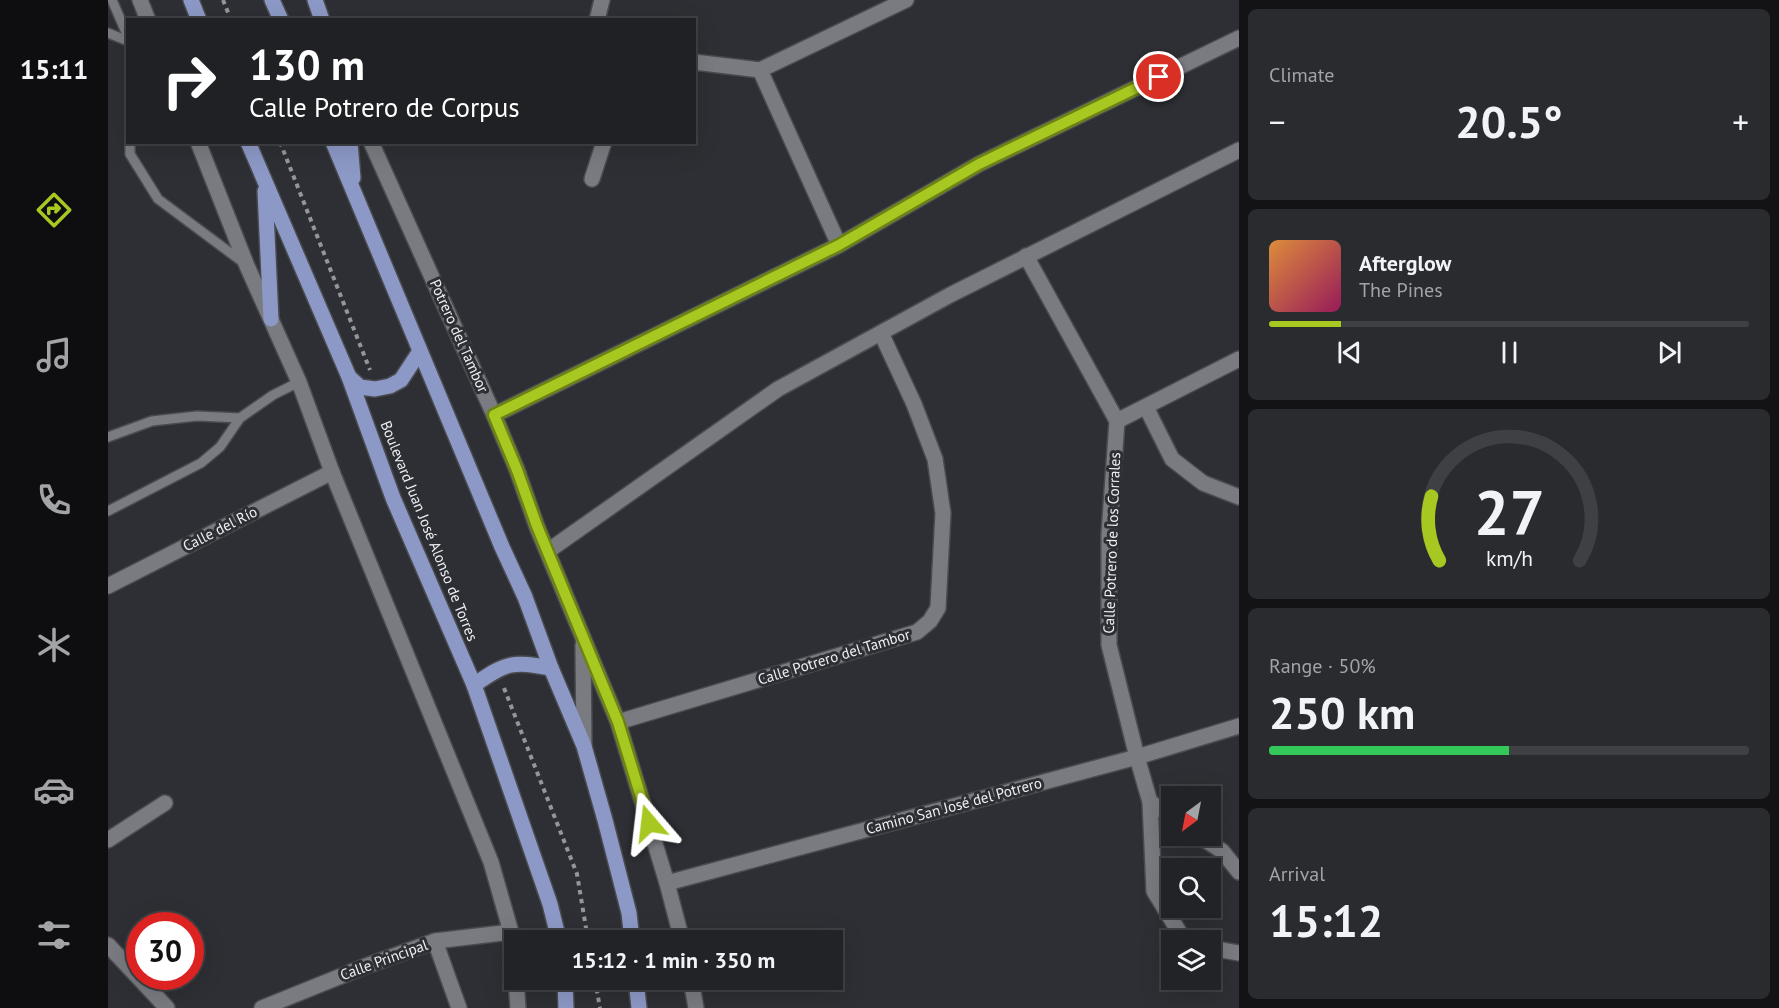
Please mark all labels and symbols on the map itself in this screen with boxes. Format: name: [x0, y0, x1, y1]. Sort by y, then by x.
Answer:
pin: [1133, 51, 1184, 102]
street label: Potrero del Tambor: [426, 276, 493, 395]
street label: Boulevard Juan José Alonso de Torres: [376, 418, 482, 644]
street label: Calle Potrero de los Corrales: [1099, 452, 1124, 634]
street label: Calle del Río: [179, 502, 260, 555]
street label: Calle Potrero del Tambor: [755, 624, 912, 689]
street label: Camino San José del Potrero: [864, 773, 1044, 838]
north arrow: [1161, 786, 1221, 846]
position arrow: [617, 791, 681, 855]
speed limit sign: 30: [126, 912, 204, 990]
street label: Calle Principal: [337, 935, 431, 984]

